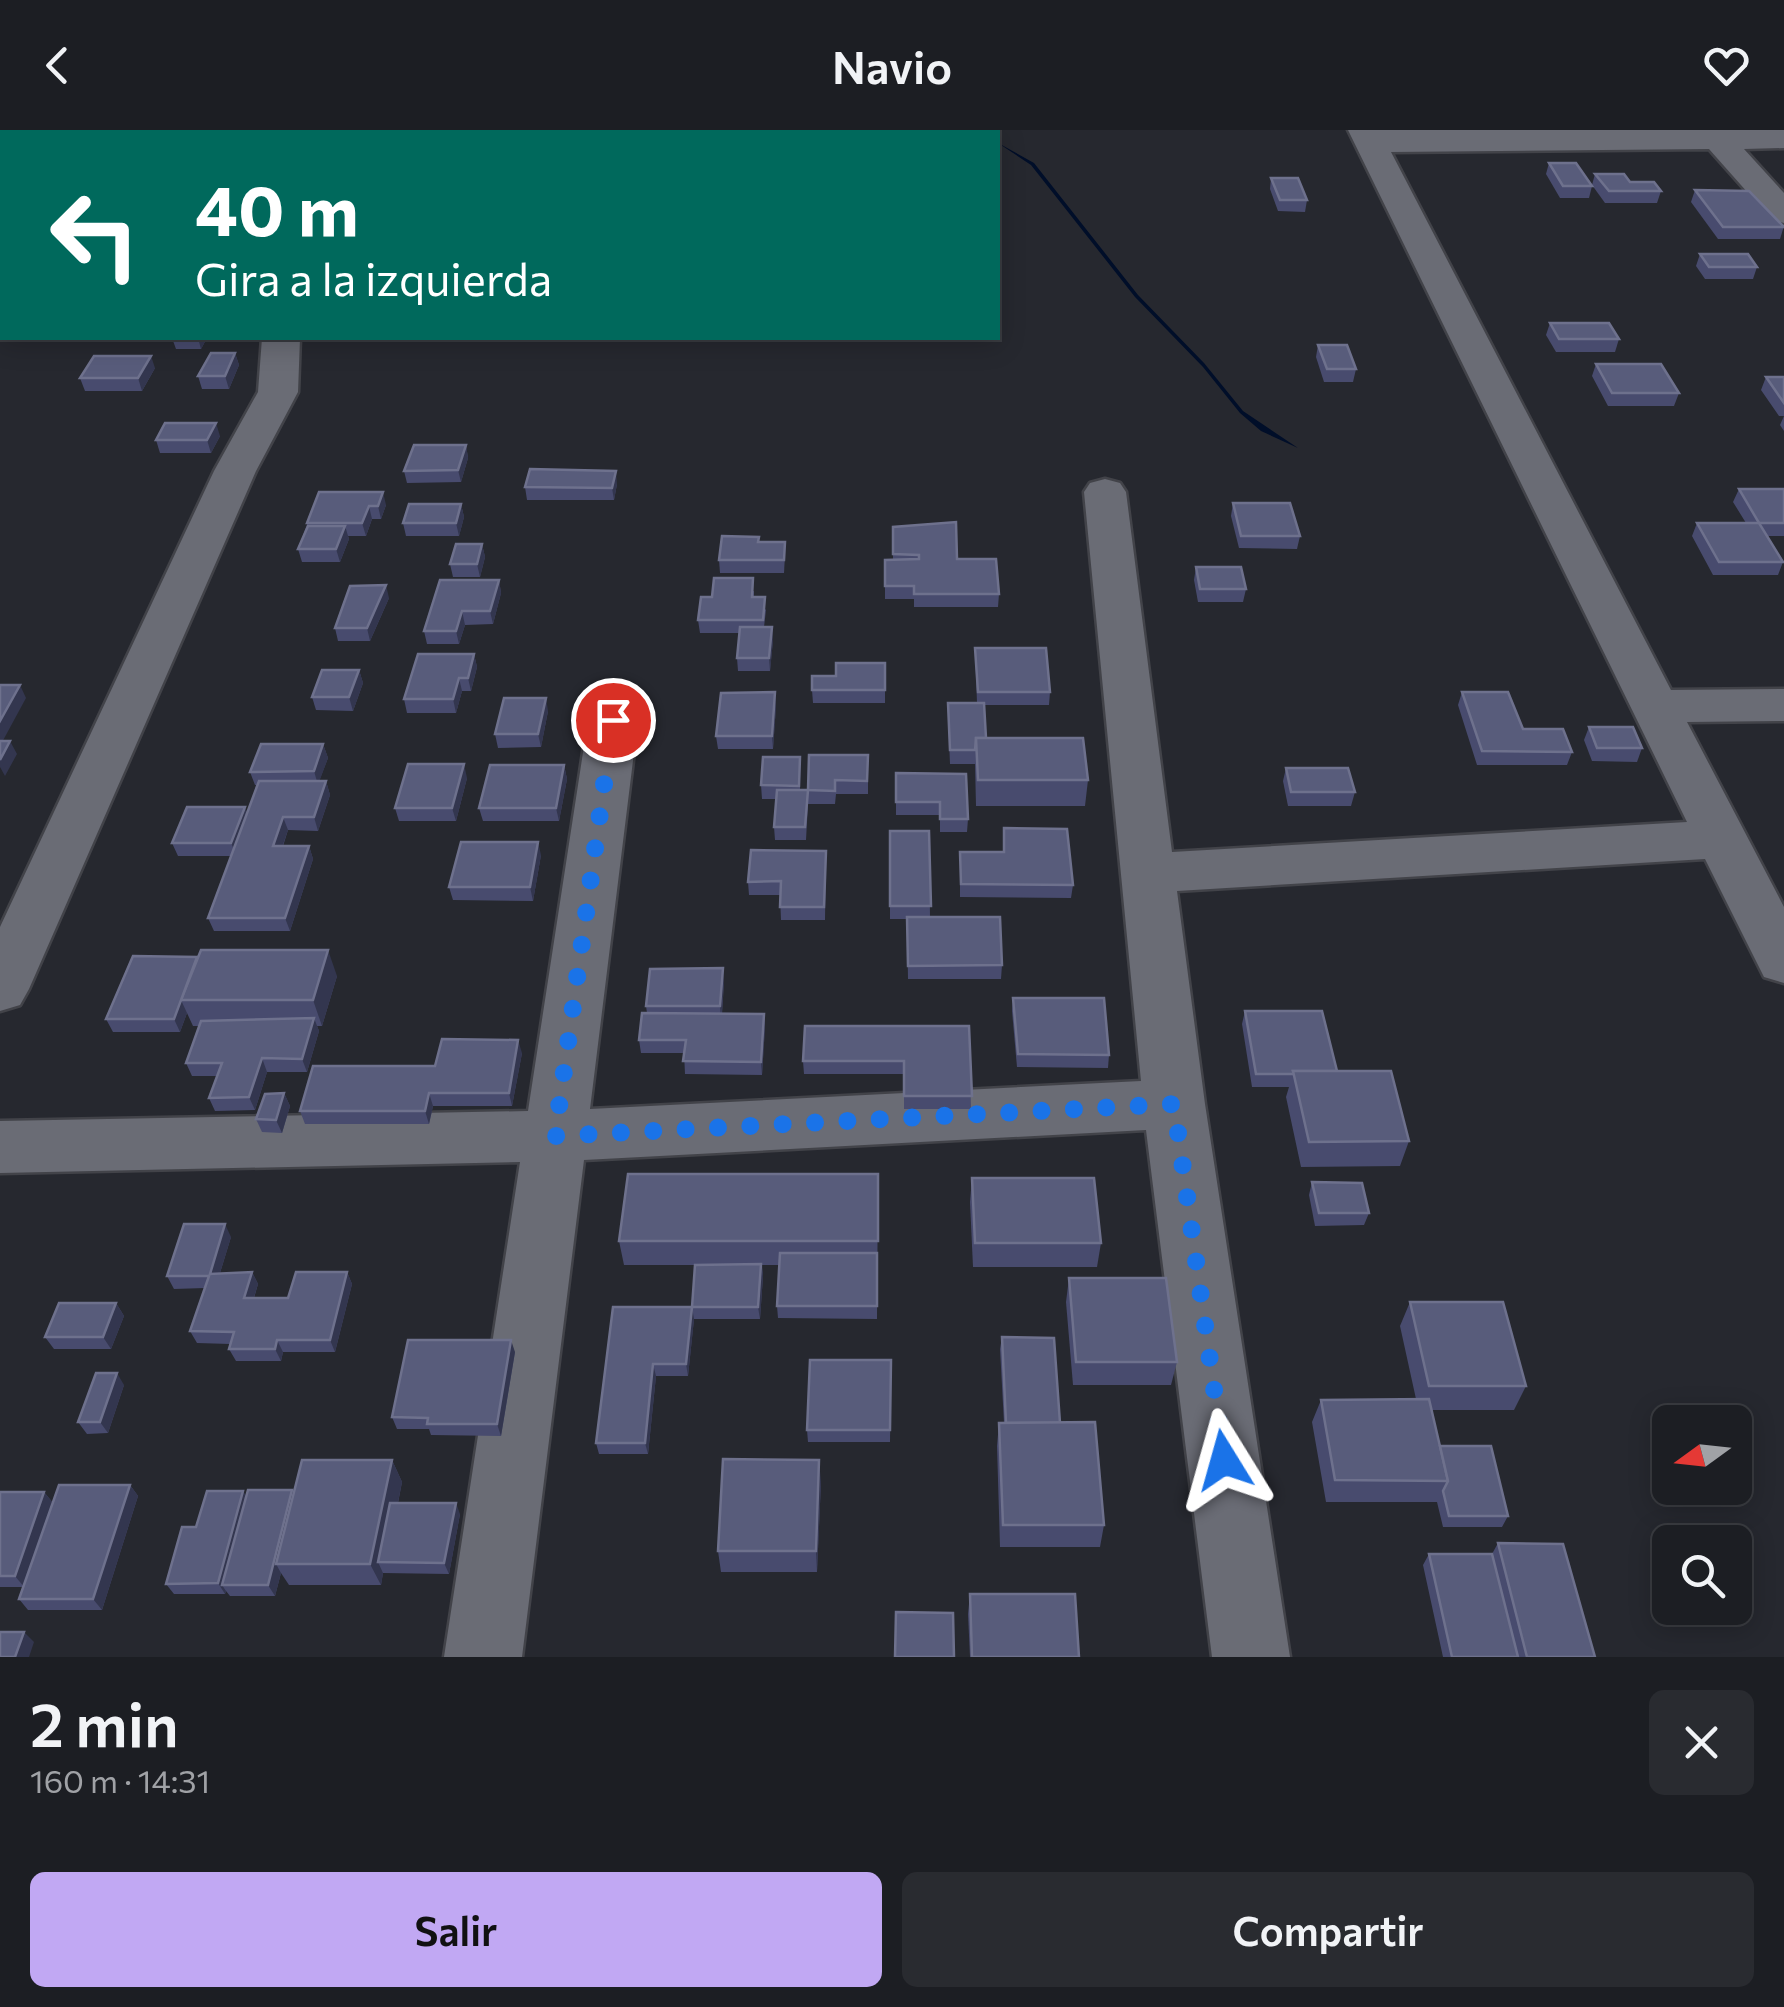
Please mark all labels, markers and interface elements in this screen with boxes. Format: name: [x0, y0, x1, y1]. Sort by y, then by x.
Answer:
icon: back: [30, 38, 85, 93]
text: Navio: [832, 38, 952, 93]
icon: heart: [1699, 38, 1754, 93]
text: 40 m: [195, 165, 359, 250]
icon: left: [30, 170, 160, 300]
text: Gira a la izquierda: [195, 250, 552, 305]
pin: [571, 678, 656, 763]
icon: arrive: [586, 693, 641, 748]
north arrow: [1652, 1405, 1752, 1505]
map controls: [1652, 1405, 1752, 1625]
position arrow: [1172, 1408, 1276, 1512]
button: search: [1652, 1525, 1752, 1625]
text: 2 min: [30, 1686, 179, 1759]
button: close: [1649, 1690, 1754, 1795]
text: 160 m · 14:31: [30, 1760, 210, 1800]
button: Salir: [30, 1872, 882, 1987]
button: Compartir: [902, 1872, 1754, 1987]

